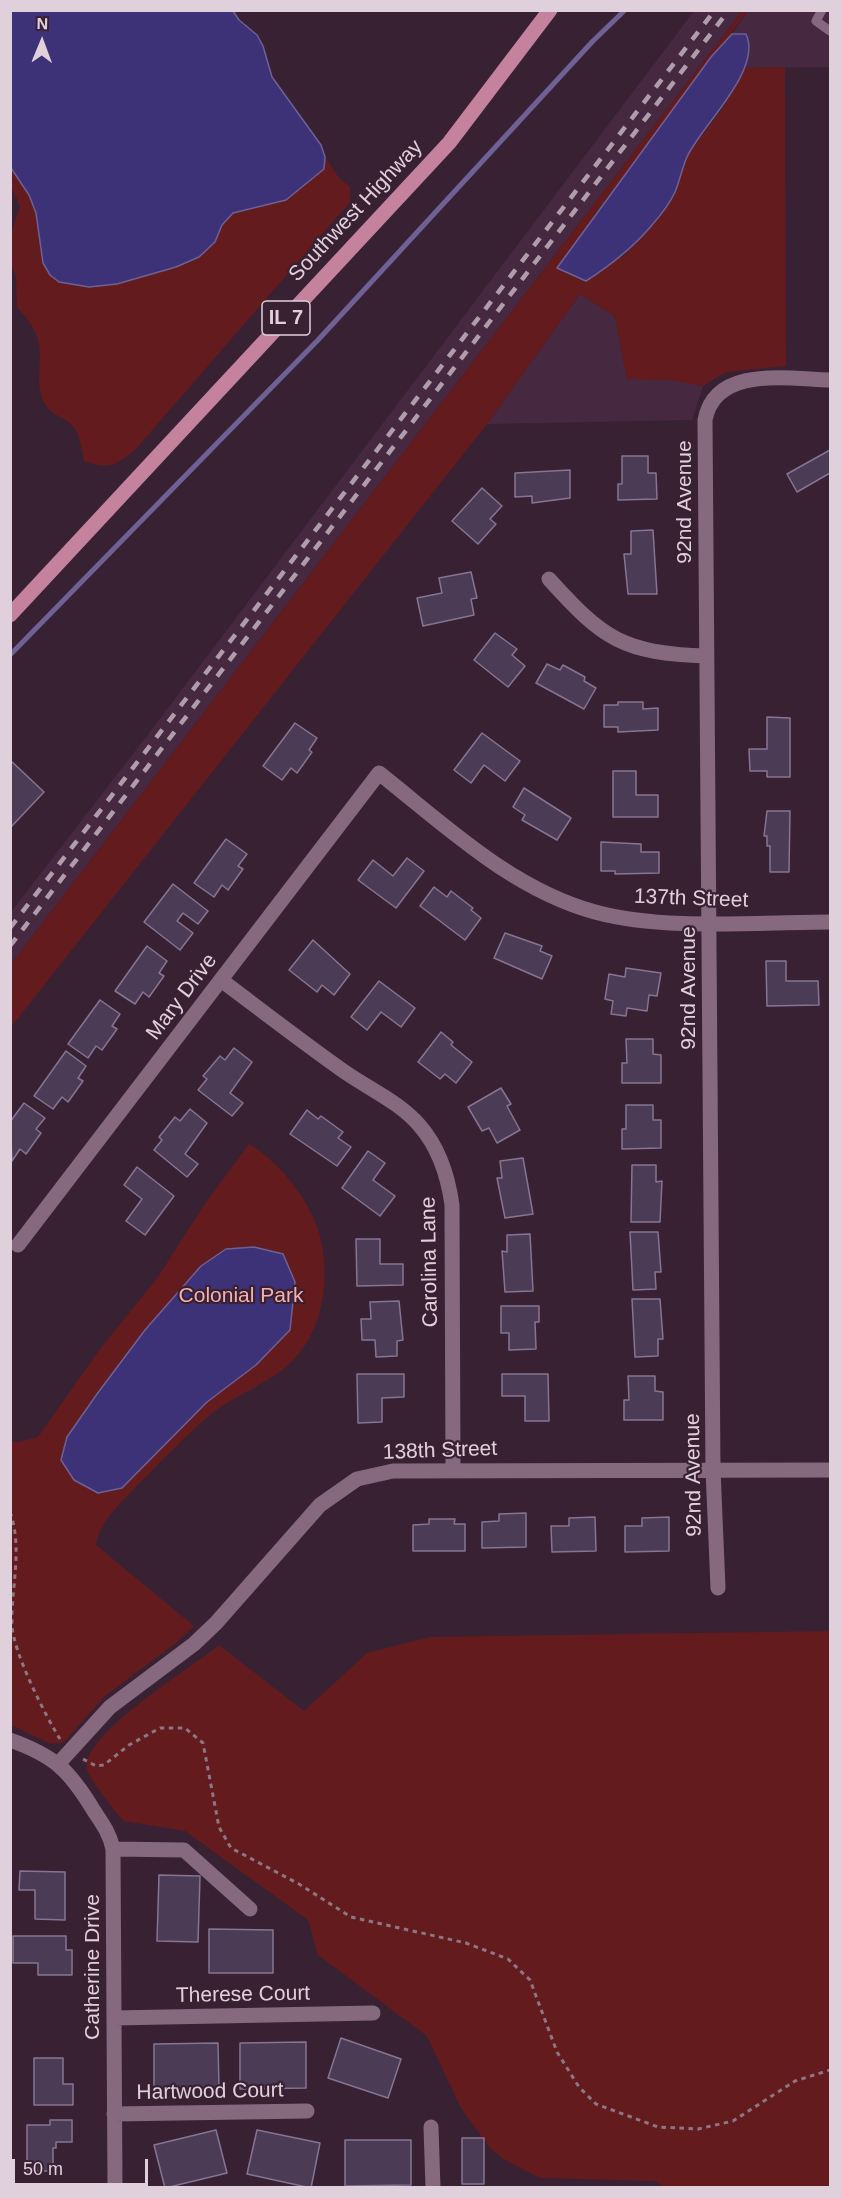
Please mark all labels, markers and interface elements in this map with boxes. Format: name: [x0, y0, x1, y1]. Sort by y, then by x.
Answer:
north arrow: [12, 12, 72, 72]
text: N: [36, 15, 48, 32]
street label: Southwest Highway: [284, 135, 428, 287]
road number: IL 7: [262, 301, 310, 335]
street label: 92nd Avenue: [672, 440, 698, 564]
street label: 137th Street: [633, 884, 749, 914]
street label: 92nd Avenue: [676, 926, 702, 1050]
street label: Mary Drive: [141, 949, 223, 1045]
street label: Carolina Lane: [416, 1196, 444, 1328]
park label: Colonial Park: [179, 1283, 303, 1309]
street label: 92nd Avenue: [680, 1413, 708, 1537]
street label: 138th Street: [382, 1436, 498, 1466]
street label: Catherine Drive: [80, 1894, 106, 2040]
street label: Therese Court: [176, 1981, 310, 2009]
street label: Hartwood Court: [136, 2078, 284, 2106]
scale bar: [15, 2147, 152, 2185]
text: 50 m: [23, 2159, 63, 2179]

